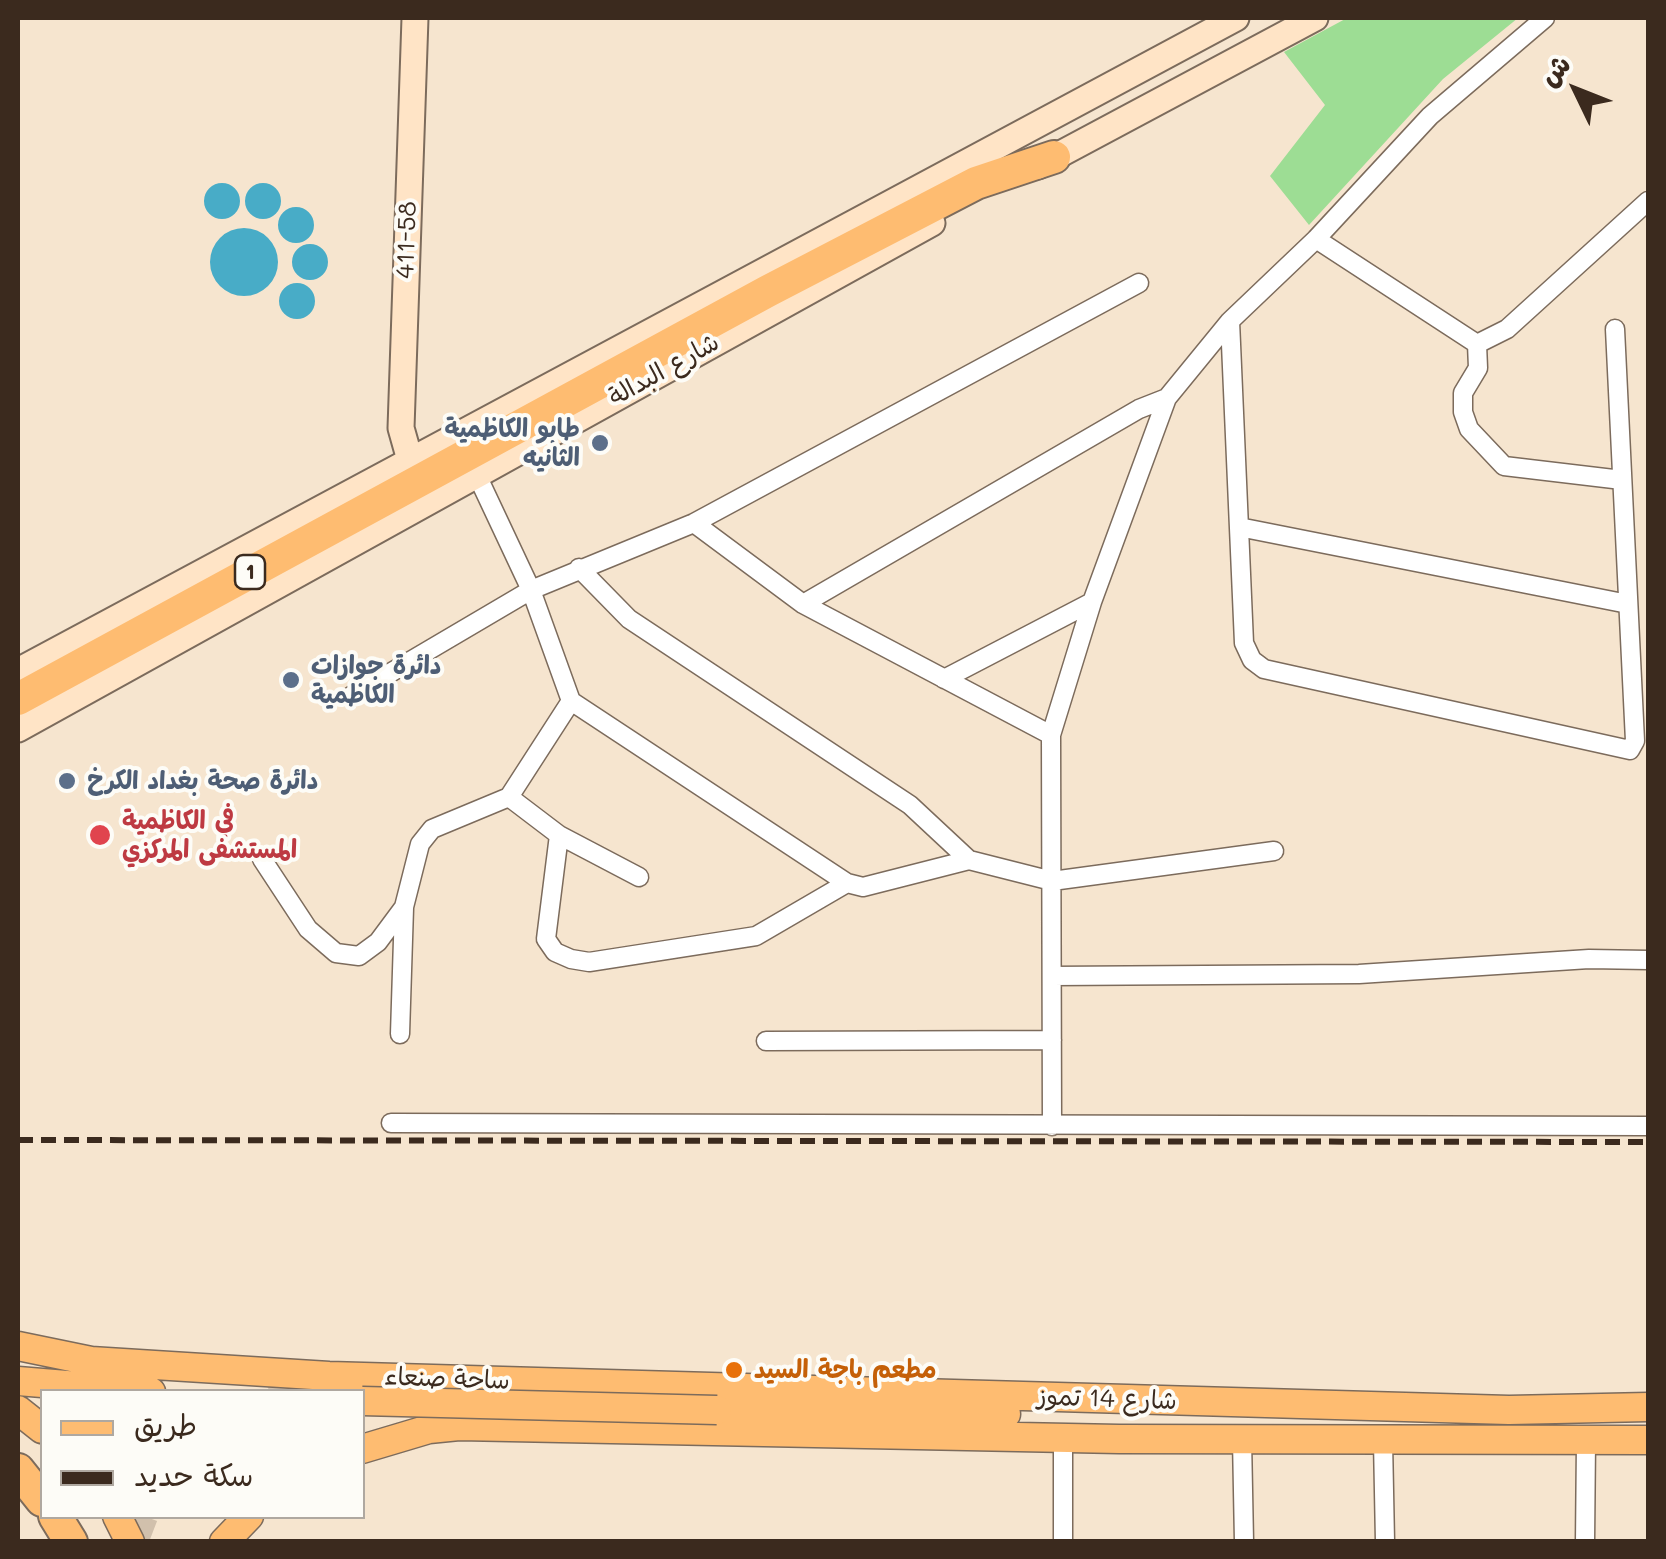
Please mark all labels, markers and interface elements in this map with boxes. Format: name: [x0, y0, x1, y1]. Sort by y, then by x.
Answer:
north arrow: [1526, 40, 1626, 140]
text: ش: [1530, 46, 1578, 93]
street label: 411-58: [391, 201, 423, 279]
street label: شارع البدالة: [604, 327, 724, 413]
place label: طابو الكاظمية الثانيه: [445, 414, 580, 473]
marker: طابو الكاظمية الثانيه: [589, 432, 611, 454]
road number: 1: [235, 555, 265, 589]
place label: دائرة جوازات الكاظمية: [311, 651, 441, 710]
marker: دائرة جوازات الكاظمية: [280, 669, 302, 691]
place label: دائرة صحة بغداد الكرخ: [87, 766, 318, 796]
marker: دائرة صحة بغداد الكرخ: [56, 770, 78, 792]
place label: في الكاظمية المستشفى المركزي: [122, 806, 297, 865]
marker: في الكاظمية المستشفى المركزي: [87, 822, 113, 848]
place label: مطعم باجة السيد: [754, 1355, 937, 1385]
marker: مطعم باجة السيد: [723, 1359, 745, 1381]
street label: ساحة صنعاء: [384, 1362, 510, 1396]
street label: شارع 14 تموز: [1037, 1382, 1177, 1416]
legend: [40, 1389, 365, 1519]
text: طريق: [134, 1404, 197, 1444]
text: سكة حديد: [134, 1454, 253, 1494]

